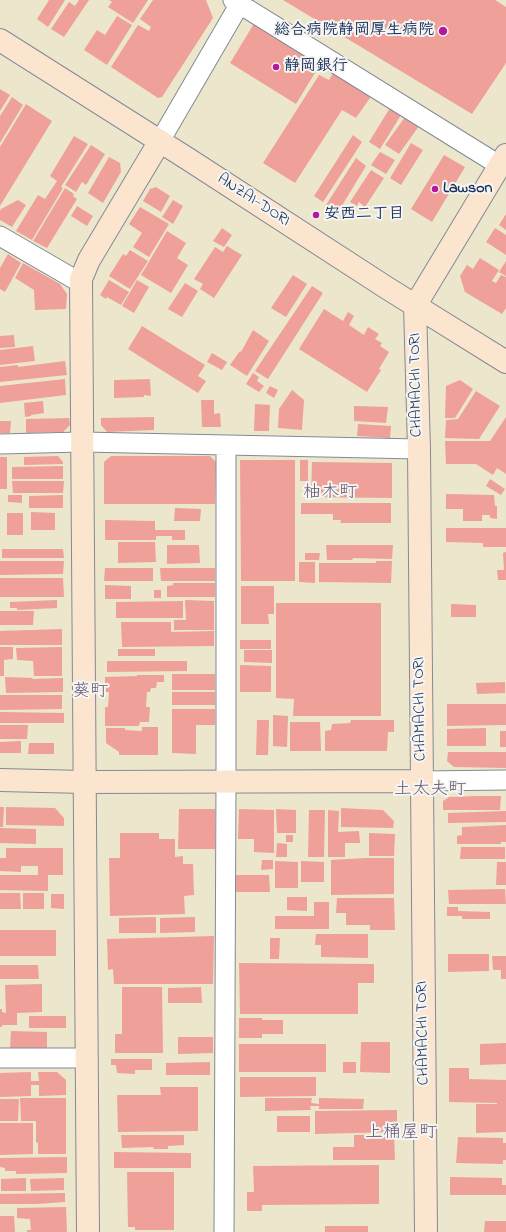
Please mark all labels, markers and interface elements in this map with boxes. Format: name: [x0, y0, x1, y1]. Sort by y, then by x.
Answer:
place label: 総合病院静岡厚生病院: [274, 21, 434, 41]
marker: 総合病院静岡厚生病院: [437, 25, 449, 37]
place label: 静岡銀行: [284, 57, 348, 77]
marker: 静岡銀行: [271, 62, 281, 72]
street label: ANZAI-DORI: [213, 170, 293, 232]
place label: Lawson: [443, 179, 492, 199]
marker: Lawson: [430, 184, 440, 194]
place label: 安西二丁目: [324, 205, 404, 225]
marker: 安西二丁目: [311, 210, 321, 220]
street label: CHAMACHI TORI: [406, 333, 428, 437]
district label: 柚木町: [303, 483, 357, 505]
street label: CHAMACHI TORI: [410, 657, 432, 761]
district label: 葵町: [72, 682, 108, 704]
district label: 土太夫町: [394, 780, 466, 802]
street label: CHAMACHI TORI: [413, 981, 435, 1085]
district label: 上桶屋町: [365, 1123, 437, 1145]

